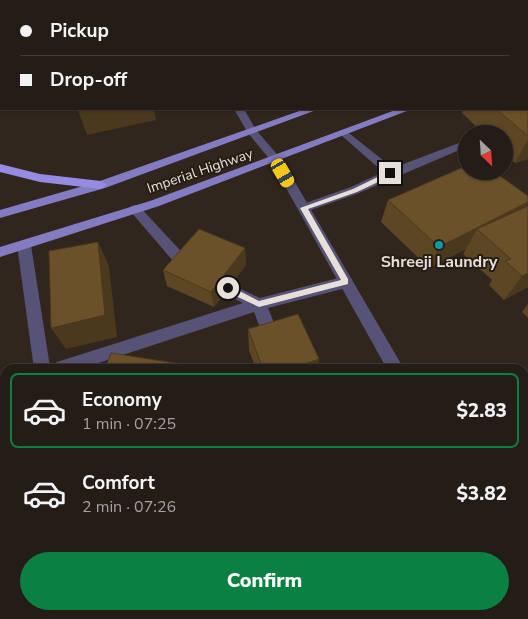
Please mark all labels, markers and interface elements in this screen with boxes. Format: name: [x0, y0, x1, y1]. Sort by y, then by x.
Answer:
text: Pickup: [50, 18, 109, 44]
text: Drop-off: [50, 67, 127, 93]
north arrow: [458, 125, 512, 180]
map controls: [458, 125, 513, 180]
street label: Imperial Highway: [145, 144, 256, 198]
car: [269, 156, 296, 190]
route end: [379, 162, 401, 184]
marker: Shreeji Laundry: [433, 239, 445, 251]
place label: Shreeji Laundry: [381, 251, 498, 273]
route start: [217, 277, 239, 299]
text: Economy: [82, 387, 162, 413]
icon: car: [22, 388, 67, 433]
text: $2.83: [456, 398, 507, 424]
text: 1 min · 07:25: [82, 413, 176, 435]
text: Comfort: [82, 470, 155, 496]
icon: car: [22, 471, 67, 516]
text: $3.82: [456, 481, 507, 507]
text: 2 min · 07:26: [82, 496, 176, 518]
button: Confirm: [20, 552, 509, 610]

